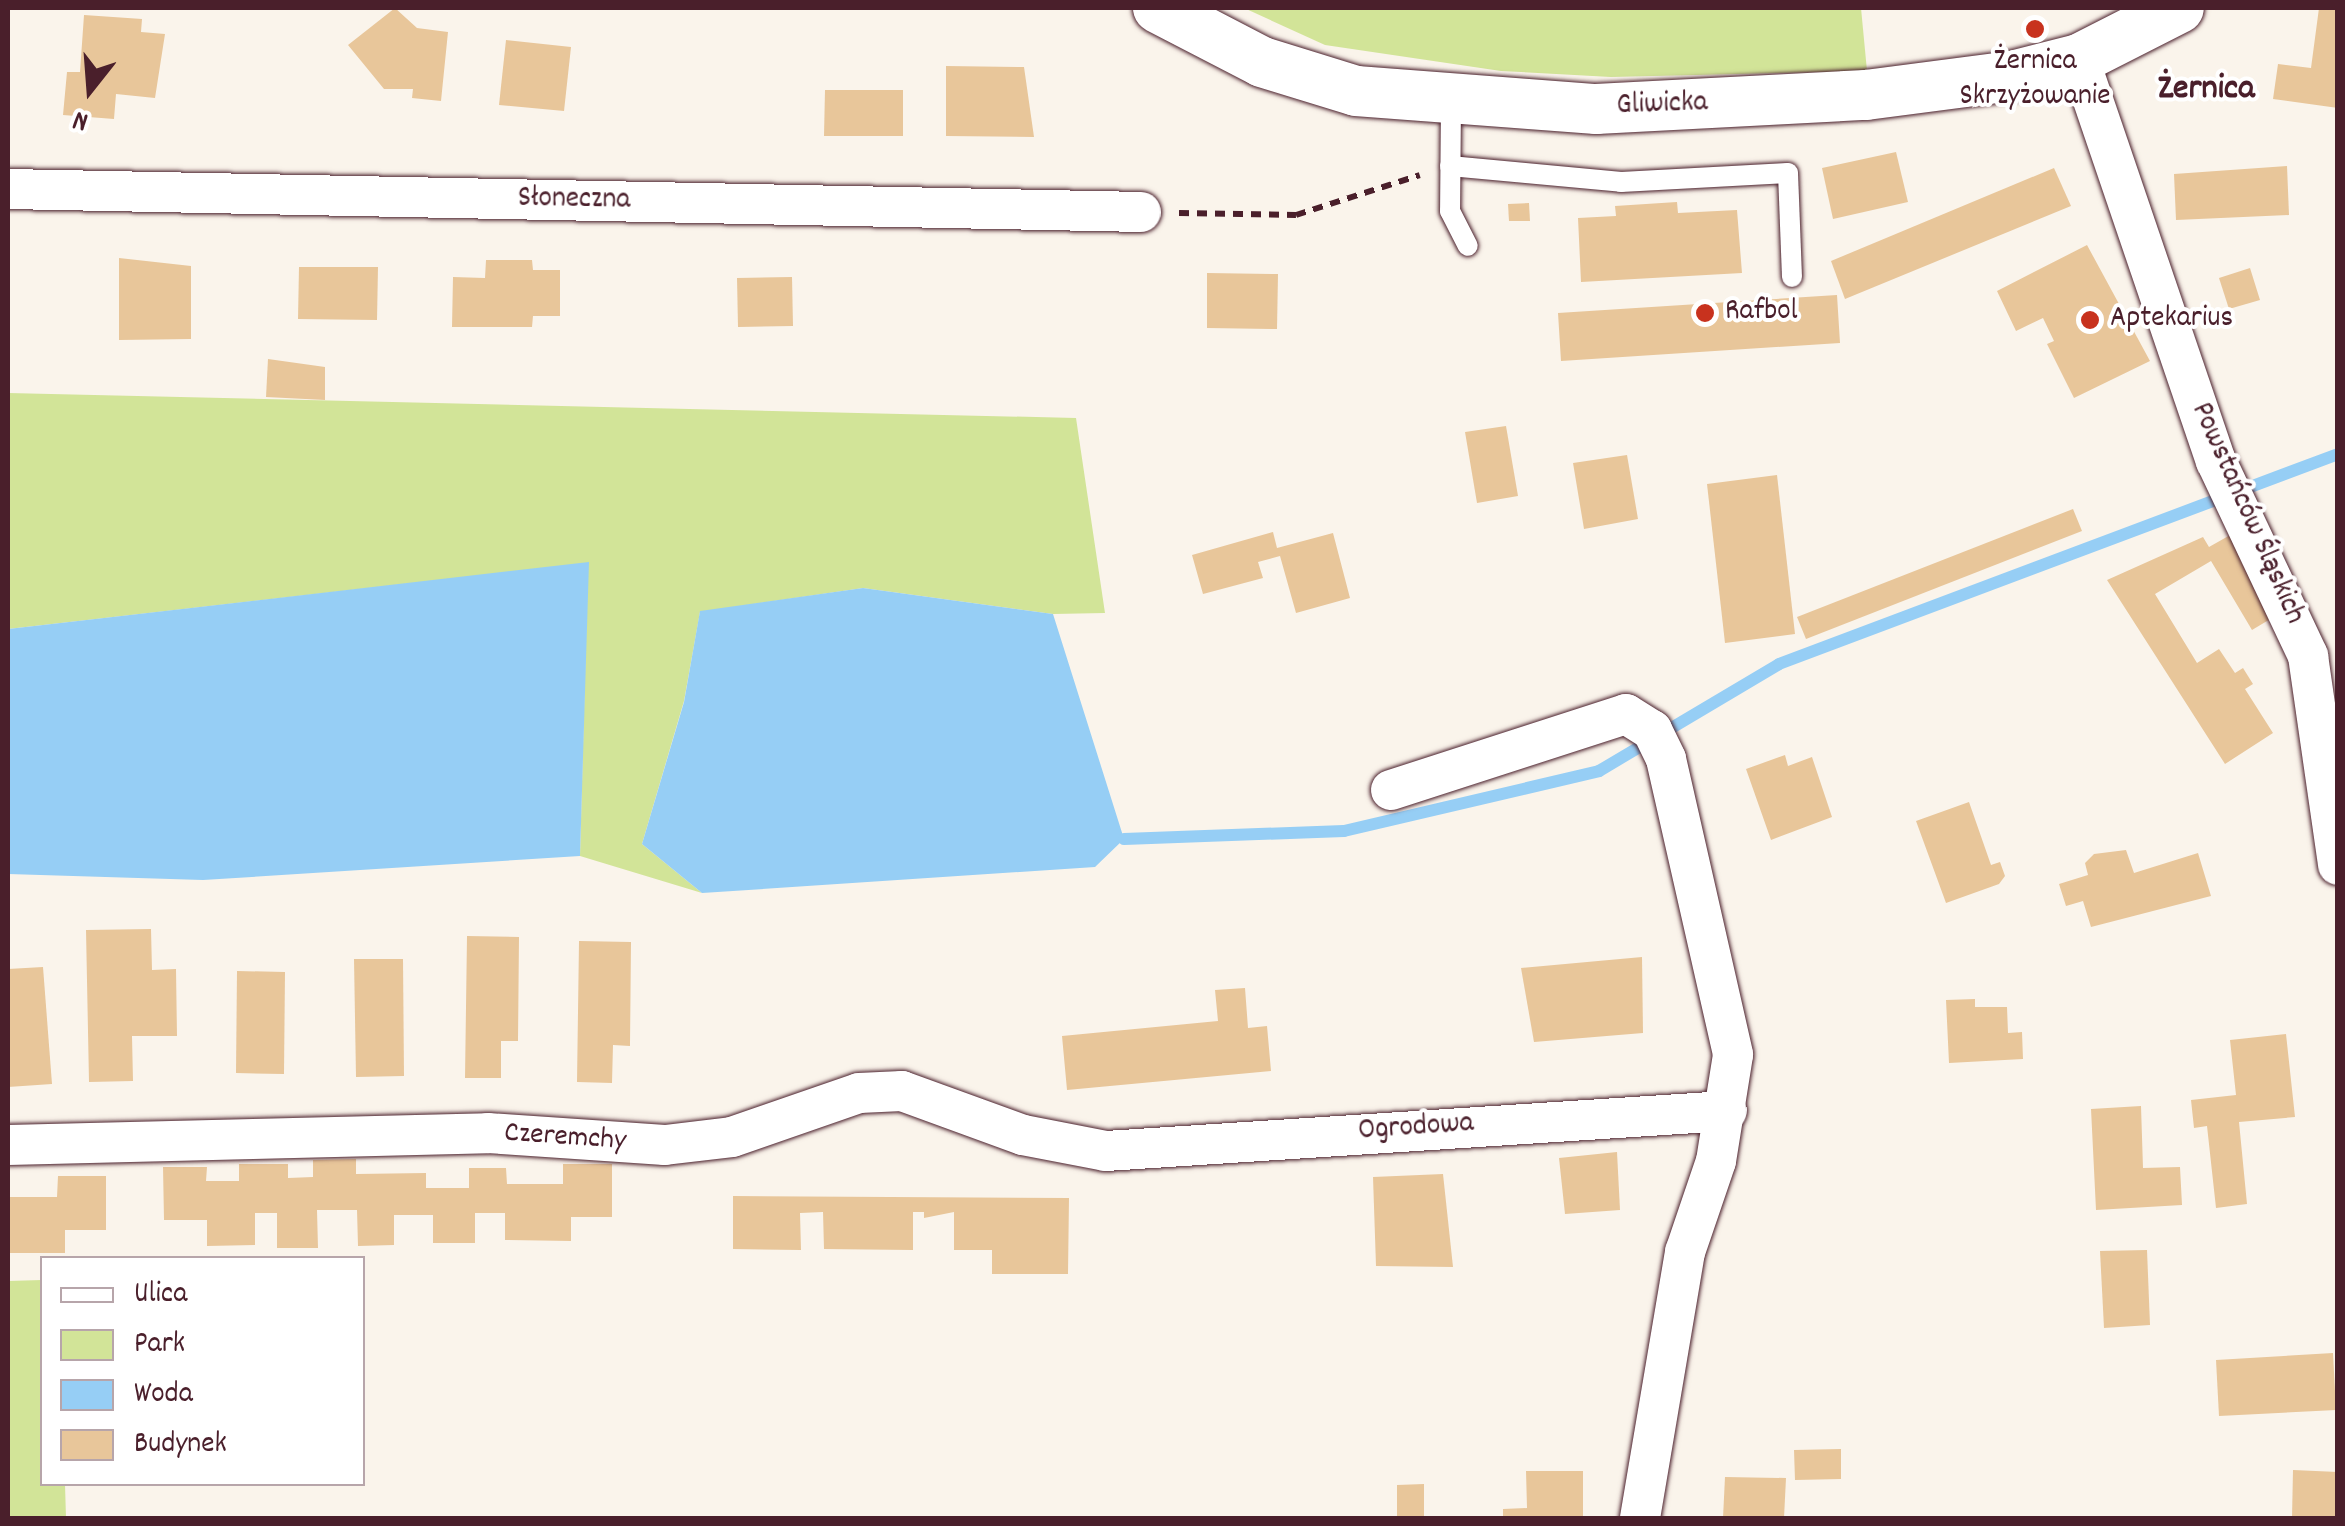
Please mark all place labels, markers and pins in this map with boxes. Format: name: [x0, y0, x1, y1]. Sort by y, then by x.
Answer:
marker: Żernica Skrzyżowanie: [2024, 18, 2046, 40]
place label: Żernica Skrzyżowanie: [1960, 45, 2110, 116]
place label: Rafbol: [1725, 295, 1798, 331]
marker: Rafbol: [1694, 302, 1716, 324]
place label: Aptekarius: [2110, 302, 2233, 338]
marker: Aptekarius: [2079, 309, 2101, 331]

